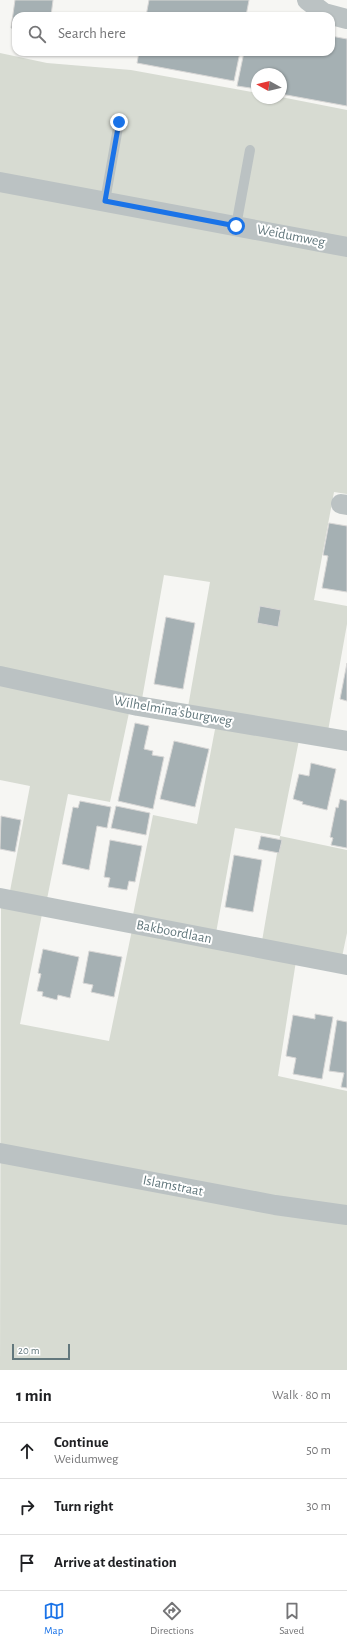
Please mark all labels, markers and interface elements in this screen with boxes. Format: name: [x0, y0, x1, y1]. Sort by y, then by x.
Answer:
search box: [12, 12, 335, 56]
icon: search: [26, 23, 48, 45]
text: Search here: [58, 26, 126, 41]
north arrow: [251, 68, 287, 104]
route end: [110, 113, 128, 131]
route start: [227, 217, 245, 235]
street label: Weidumweg: [256, 223, 327, 250]
street label: Wilhelmina'sburgweg: [113, 694, 233, 728]
street label: Bakboordlaan: [135, 918, 213, 946]
street label: Islamstraat: [142, 1173, 205, 1199]
scale bar: [12, 1342, 70, 1361]
text: 20 m: [18, 1345, 39, 1356]
text: 1 min: [16, 1387, 52, 1404]
text: Walk · 80 m: [272, 1389, 331, 1402]
text: Continue: [54, 1435, 109, 1450]
icon: ahead: [16, 1440, 38, 1462]
text: 50 m: [306, 1444, 331, 1457]
text: Weidumweg: [54, 1453, 118, 1466]
icon: right: [16, 1496, 38, 1518]
text: Turn right: [54, 1499, 113, 1514]
text: 30 m: [306, 1500, 331, 1513]
icon: arrive: [16, 1552, 38, 1574]
text: Arrive at destination: [54, 1555, 177, 1570]
tab: Map: [43, 1600, 65, 1637]
tab: Directions: [150, 1600, 194, 1637]
tab: Saved: [279, 1600, 304, 1637]

